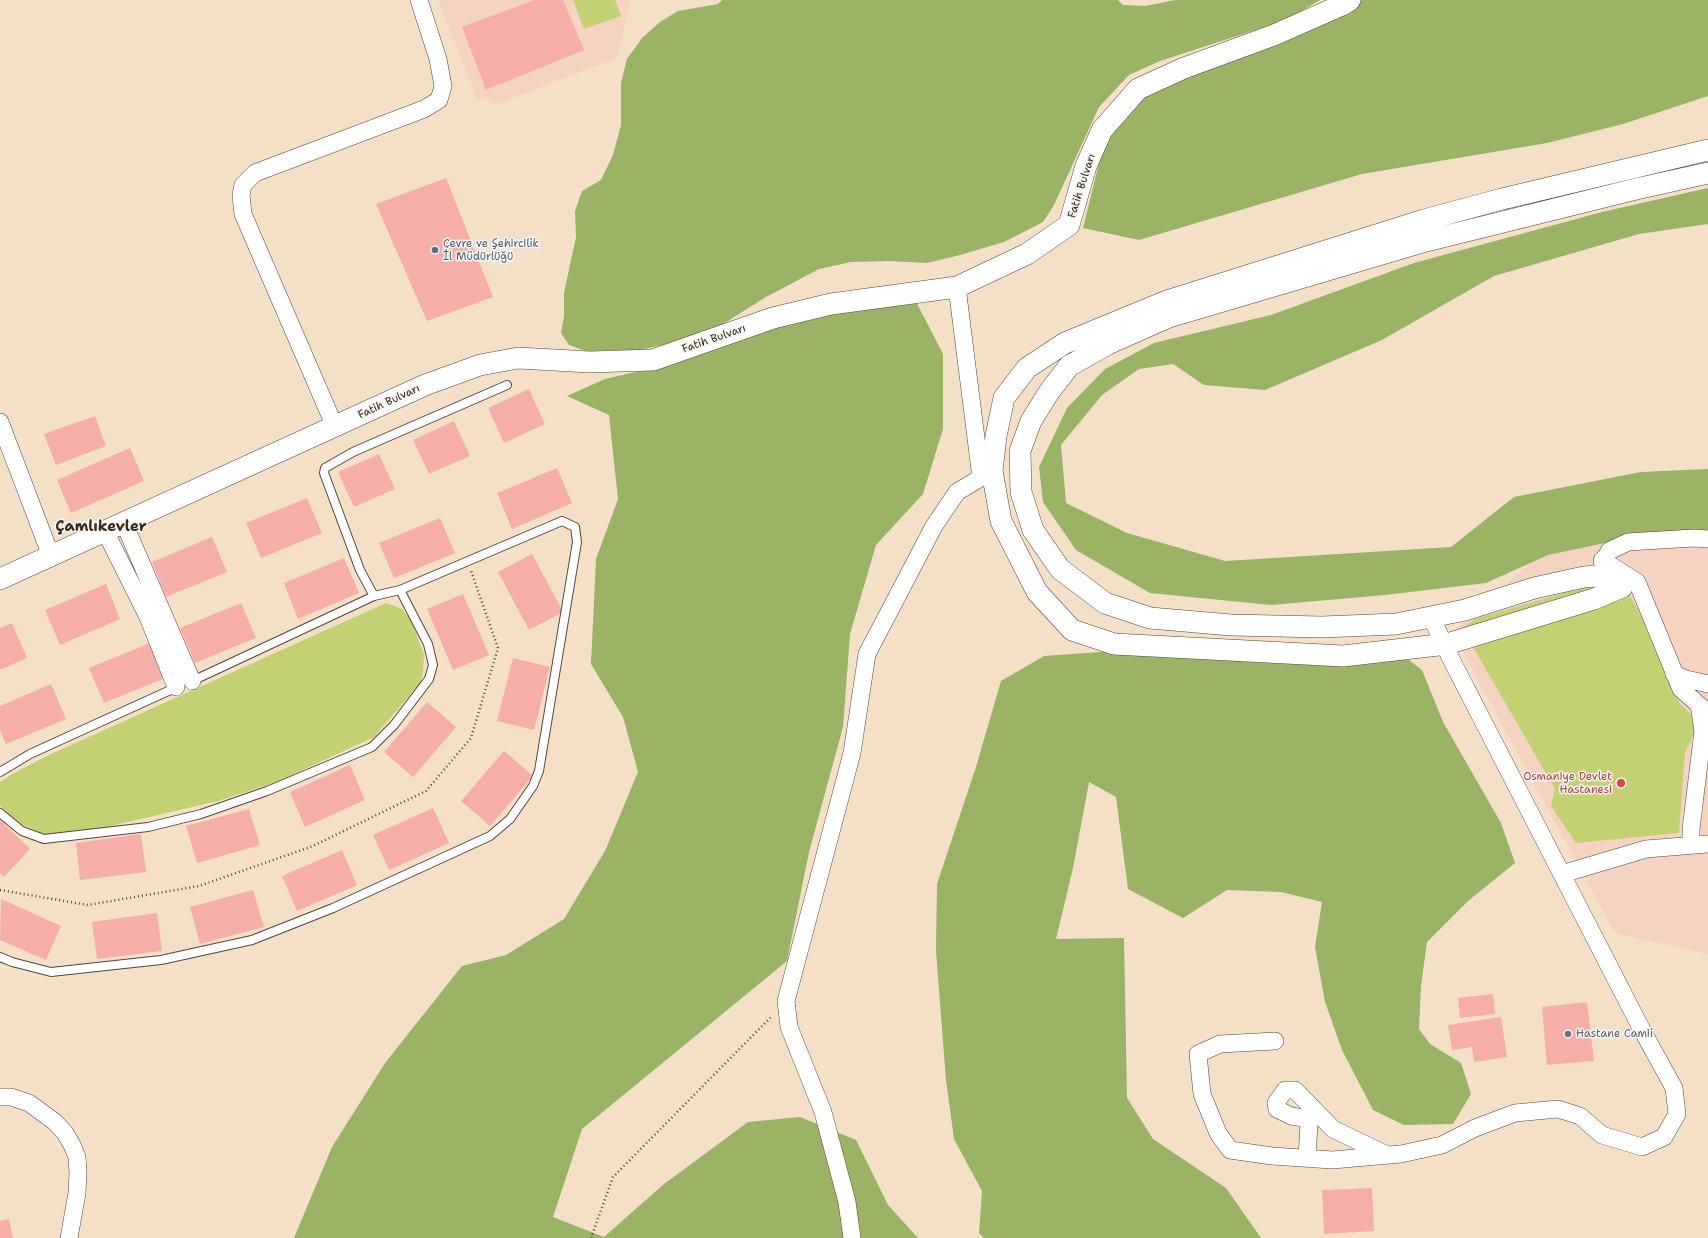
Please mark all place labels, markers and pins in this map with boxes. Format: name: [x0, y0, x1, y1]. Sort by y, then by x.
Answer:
place label: Çevre ve Şehircilik İl Müdürlüğü: [443, 237, 539, 263]
marker: Çevre ve Şehircilik İl Müdürlüğü: [430, 245, 440, 255]
place label: Osmaniye Devlet Hastanesi: [1523, 770, 1612, 796]
marker: Osmaniye Devlet Hastanesi: [1615, 777, 1627, 789]
place label: Hastane Camii: [1576, 1027, 1653, 1041]
marker: Hastane Camii: [1563, 1029, 1573, 1039]

